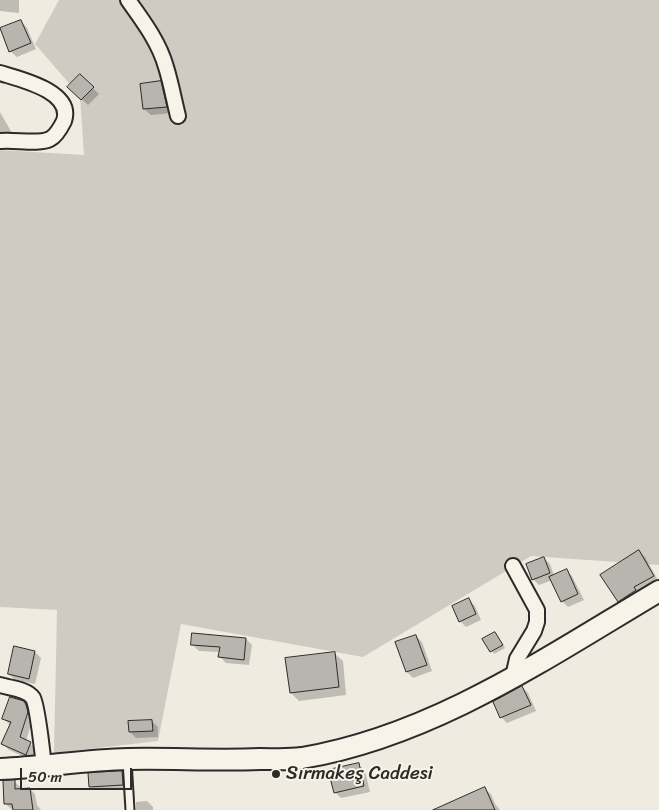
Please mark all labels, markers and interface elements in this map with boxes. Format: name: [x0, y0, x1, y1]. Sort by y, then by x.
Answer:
scale bar: [22, 758, 135, 790]
place label: Sırmakeş Caddesi: [286, 763, 433, 785]
text: 50 m: [28, 764, 62, 790]
marker: Sırmakeş Caddesi: [270, 768, 282, 780]

